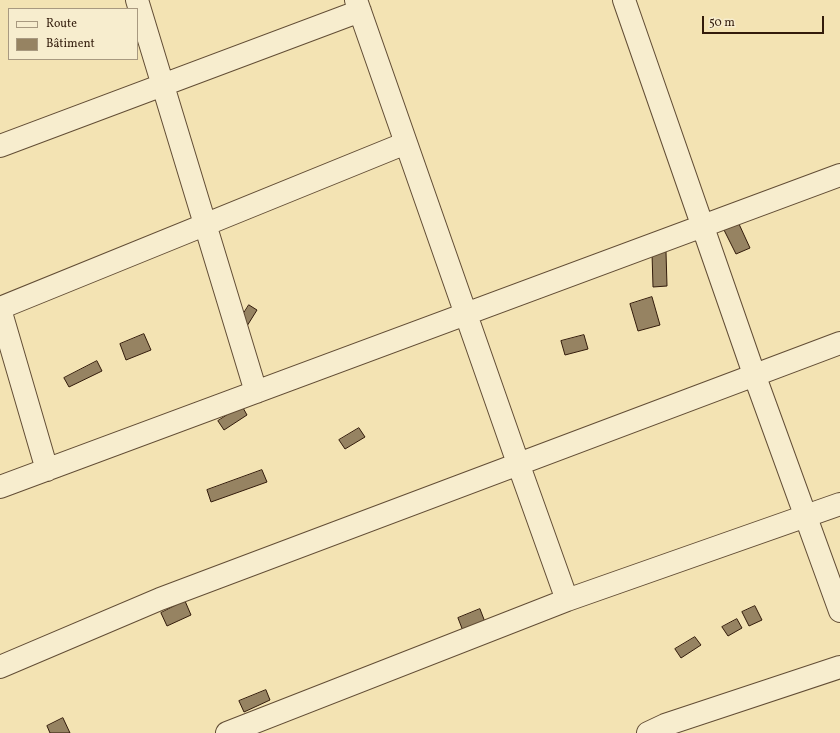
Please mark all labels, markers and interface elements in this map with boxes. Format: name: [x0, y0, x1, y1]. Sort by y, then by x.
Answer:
legend: [8, 8, 138, 60]
scale bar: [704, 8, 826, 34]
text: 50 m: [709, 15, 735, 31]
text: Route: [46, 16, 77, 32]
text: Bâtiment: [46, 36, 95, 52]

